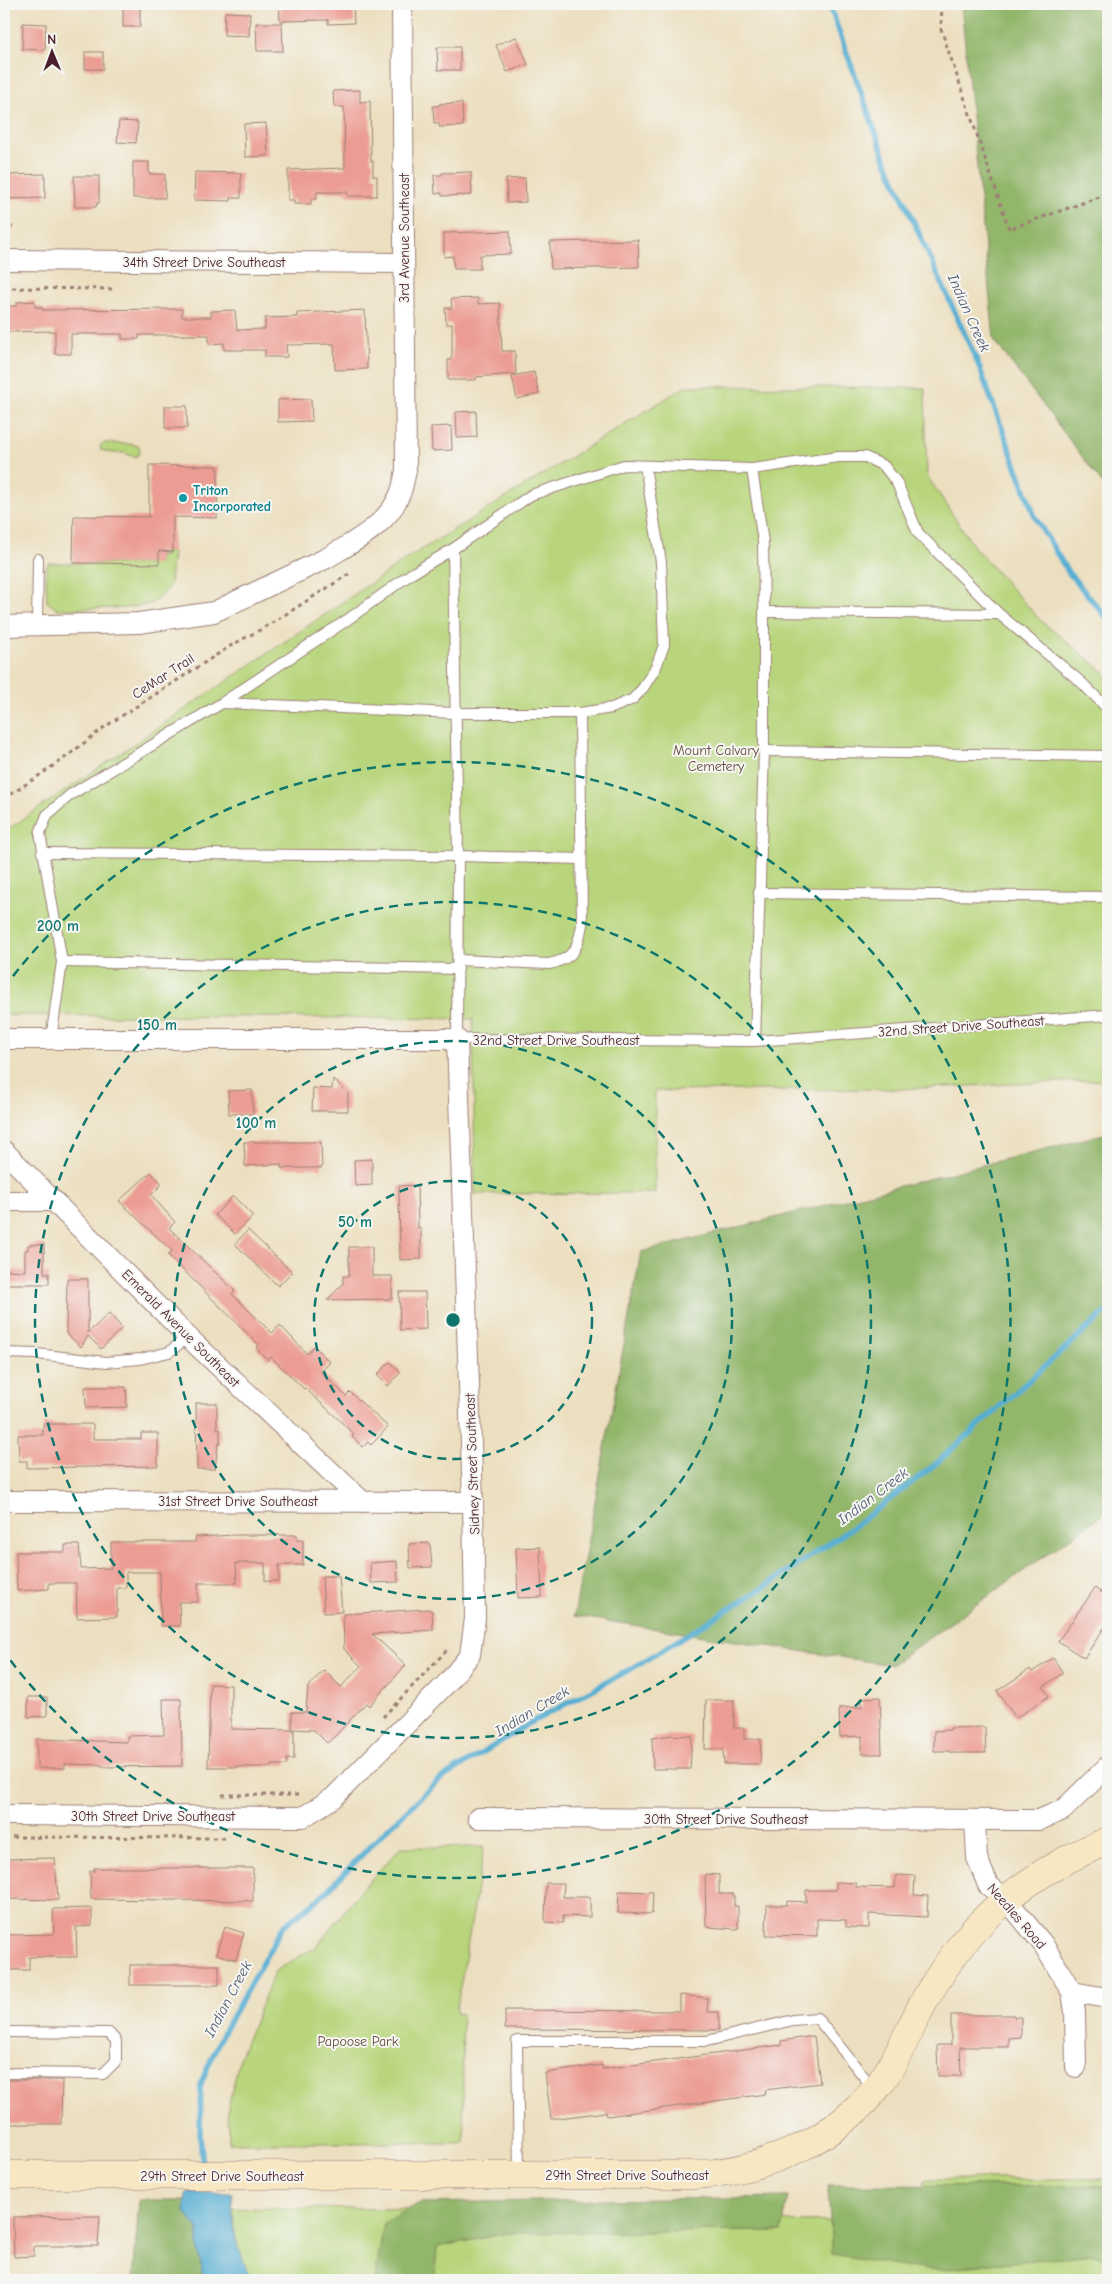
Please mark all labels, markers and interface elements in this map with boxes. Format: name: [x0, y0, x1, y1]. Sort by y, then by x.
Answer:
north arrow: [28, 28, 78, 78]
text: N: [47, 31, 56, 48]
street label: 3rd Avenue Southeast: [396, 172, 413, 303]
street label: 34th Street Drive Southeast: [123, 254, 286, 271]
water label: Indian Creek: [943, 270, 995, 356]
place label: Triton Incorporated: [193, 482, 271, 515]
marker: Triton Incorporated: [177, 492, 189, 504]
street label: CeMar Trail: [129, 650, 198, 703]
park label: Mount Calvary Cemetery: [673, 742, 760, 775]
text: 200 m: [37, 917, 79, 935]
street label: 32nd Street Drive Southeast: [877, 1012, 1046, 1041]
text: 150 m: [137, 1016, 177, 1034]
street label: 32nd Street Drive Southeast: [473, 1032, 640, 1049]
text: 100 m: [236, 1114, 276, 1132]
text: 50 m: [338, 1213, 372, 1231]
street label: Emerald Avenue Southeast: [118, 1266, 244, 1392]
centre of rings: [444, 1311, 462, 1329]
street label: Sidney Street Southeast: [461, 1392, 483, 1535]
water label: Indian Creek: [833, 1463, 912, 1529]
street label: 31st Street Drive Southeast: [158, 1493, 319, 1510]
water label: Indian Creek: [491, 1681, 573, 1741]
street label: 30th Street Drive Southeast: [71, 1808, 236, 1825]
street label: 30th Street Drive Southeast: [644, 1811, 809, 1828]
street label: Needles Road: [983, 1880, 1050, 1953]
water label: Indian Creek: [200, 1957, 256, 2041]
park label: Papoose Park: [318, 2033, 399, 2050]
street label: 29th Street Drive Southeast: [545, 2167, 710, 2184]
street label: 29th Street Drive Southeast: [140, 2168, 305, 2185]

